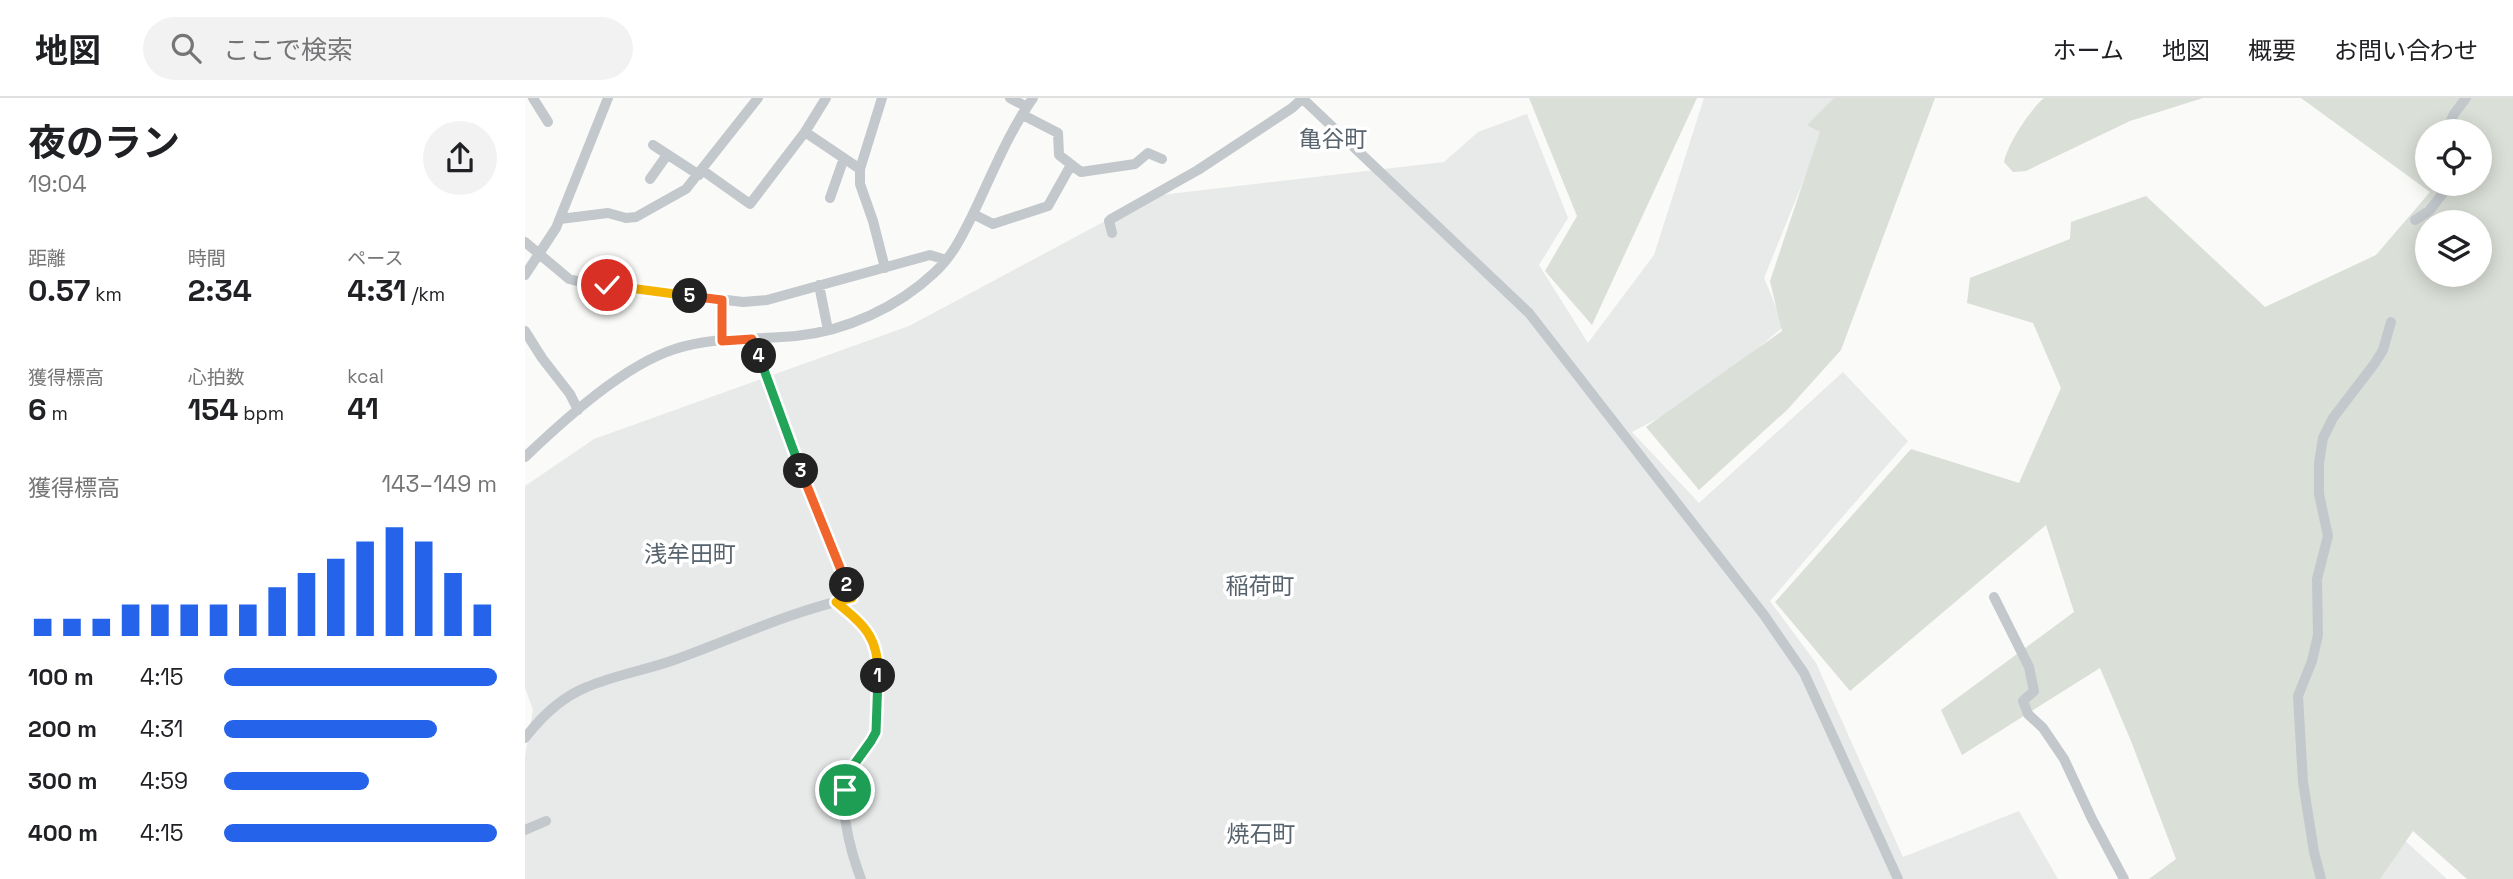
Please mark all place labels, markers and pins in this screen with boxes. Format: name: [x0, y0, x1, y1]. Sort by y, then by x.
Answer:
pin: [577, 255, 637, 315]
pin: 5: [673, 278, 707, 314]
pin: 4: [741, 338, 777, 374]
pin: 3: [783, 454, 819, 488]
pin: 2: [829, 568, 865, 602]
pin: 1: [861, 658, 895, 694]
pin: [815, 760, 875, 820]

